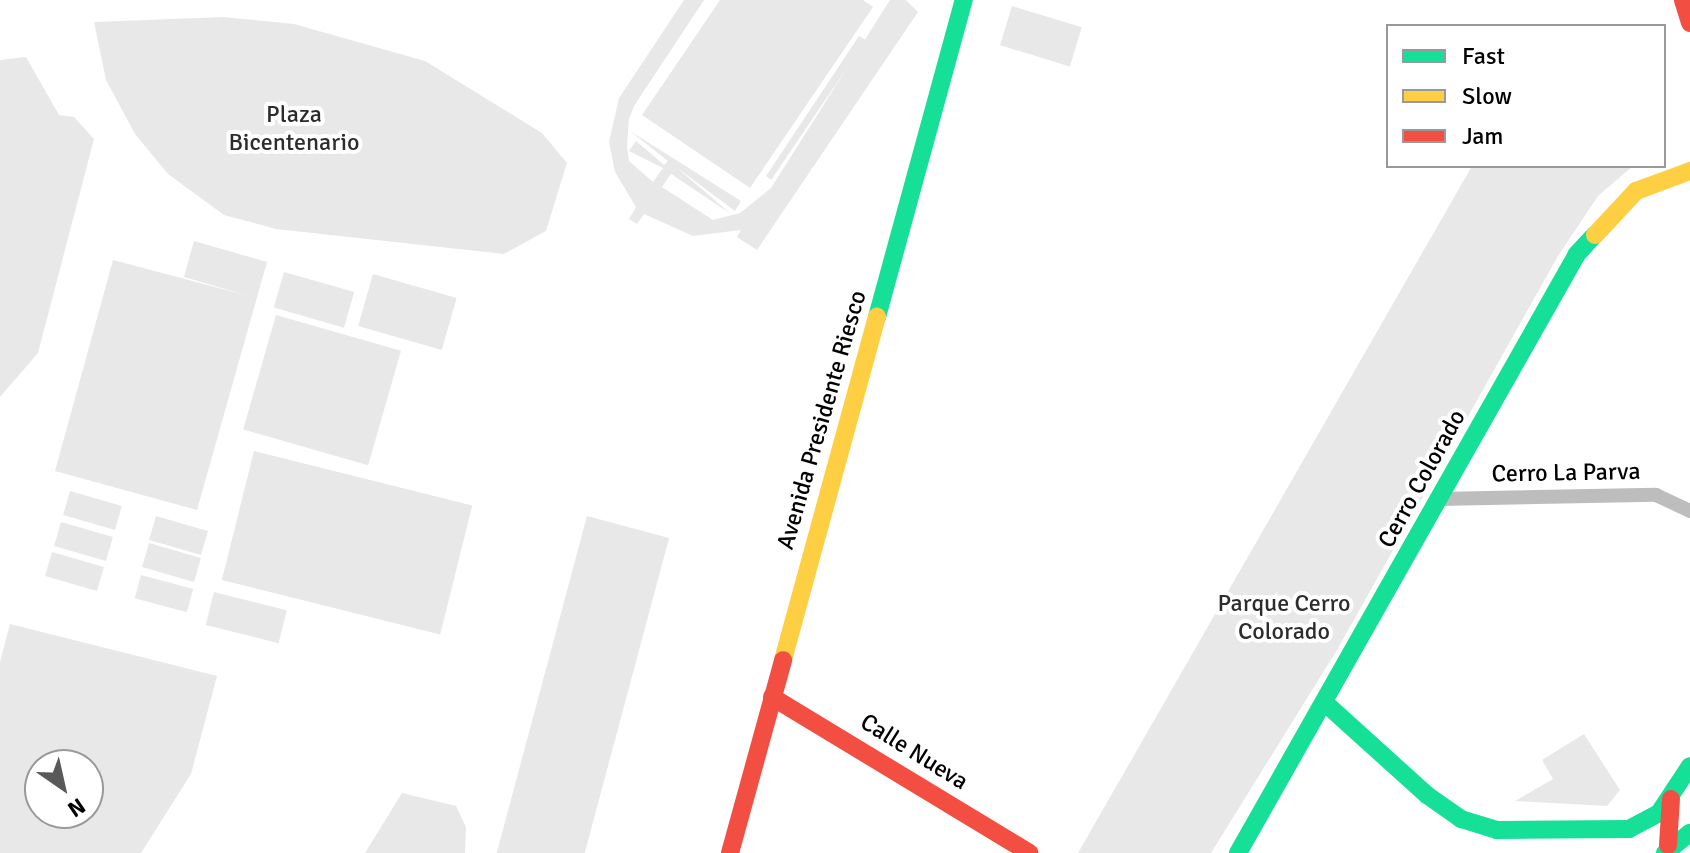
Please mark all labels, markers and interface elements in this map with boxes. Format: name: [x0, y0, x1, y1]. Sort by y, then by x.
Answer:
legend: [1386, 24, 1666, 168]
text: Fast: [1462, 41, 1505, 71]
text: Slow: [1462, 81, 1512, 111]
park label: Plaza Bicentenario: [229, 101, 359, 157]
text: Jam: [1462, 121, 1503, 151]
street label: Avenida Presidente Riesco: [771, 287, 873, 553]
street label: Cerro Colorado: [1372, 405, 1472, 553]
street label: Cerro La Parva: [1491, 457, 1641, 489]
park label: Parque Cerro Colorado: [1218, 590, 1350, 646]
street label: Calle Nueva: [855, 708, 973, 796]
north arrow: [24, 749, 104, 829]
text: N: [63, 792, 90, 823]

